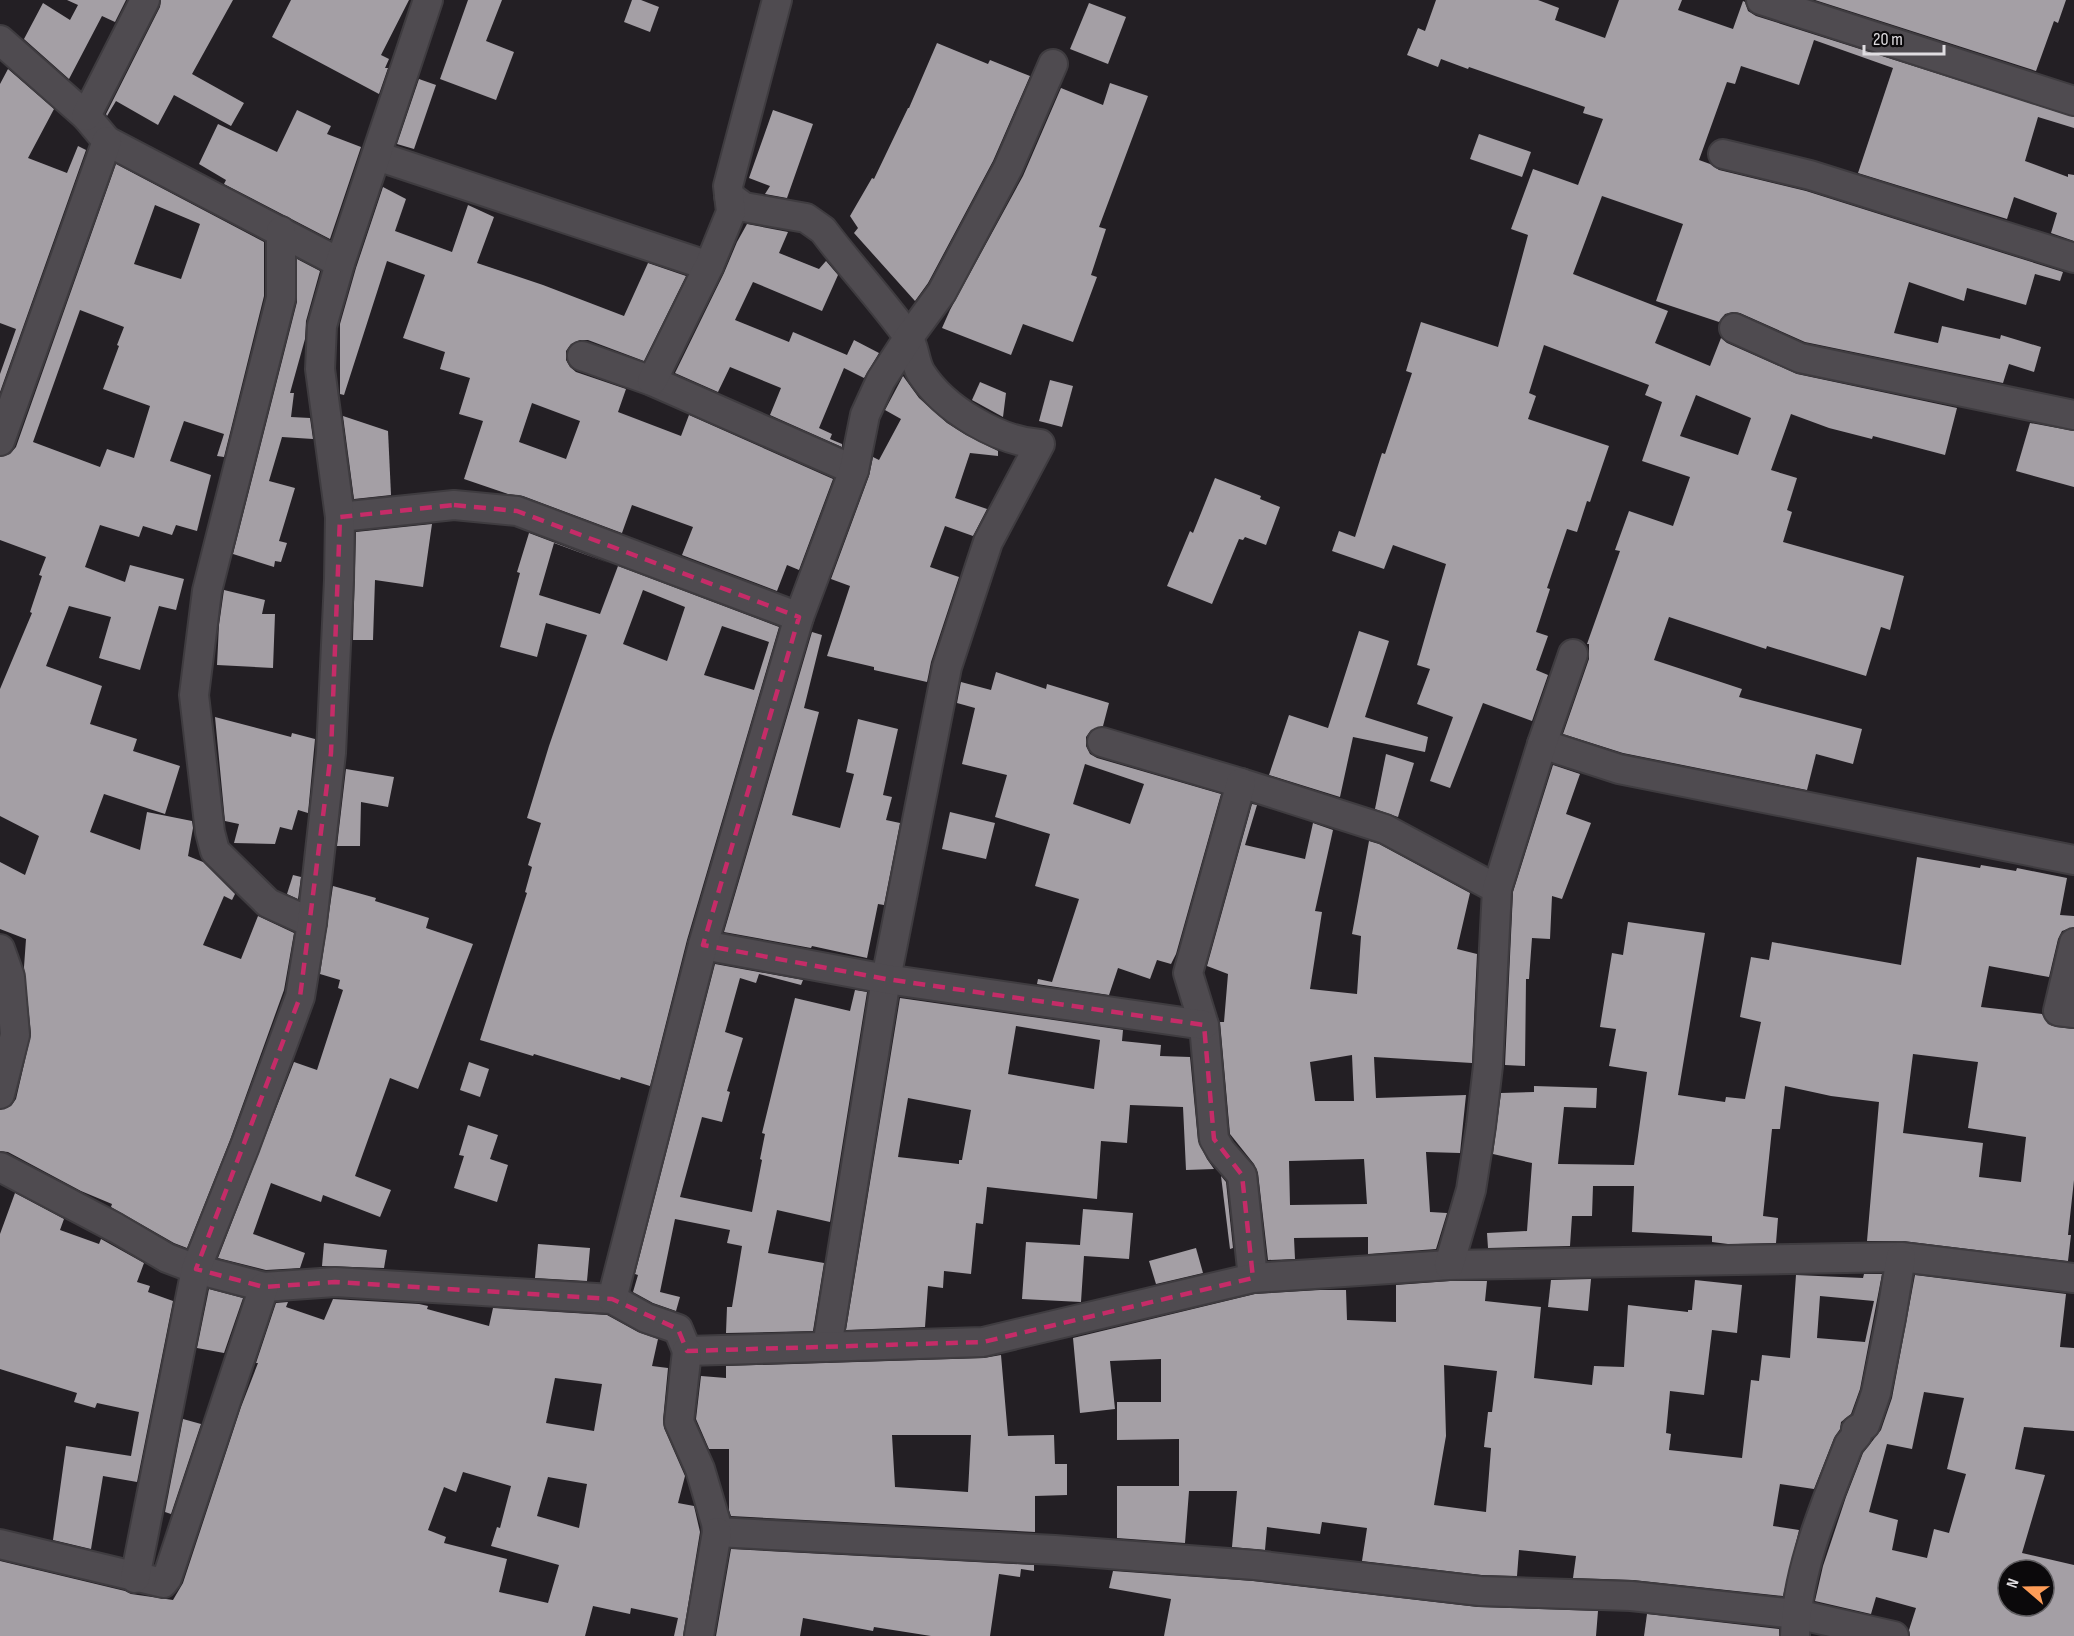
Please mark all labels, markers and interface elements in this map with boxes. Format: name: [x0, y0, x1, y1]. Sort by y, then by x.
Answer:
scale bar: [1864, 18, 1944, 56]
text: 20 m: [1873, 29, 1903, 50]
north arrow: [1996, 1558, 2056, 1618]
text: N: [2003, 1576, 2024, 1591]

